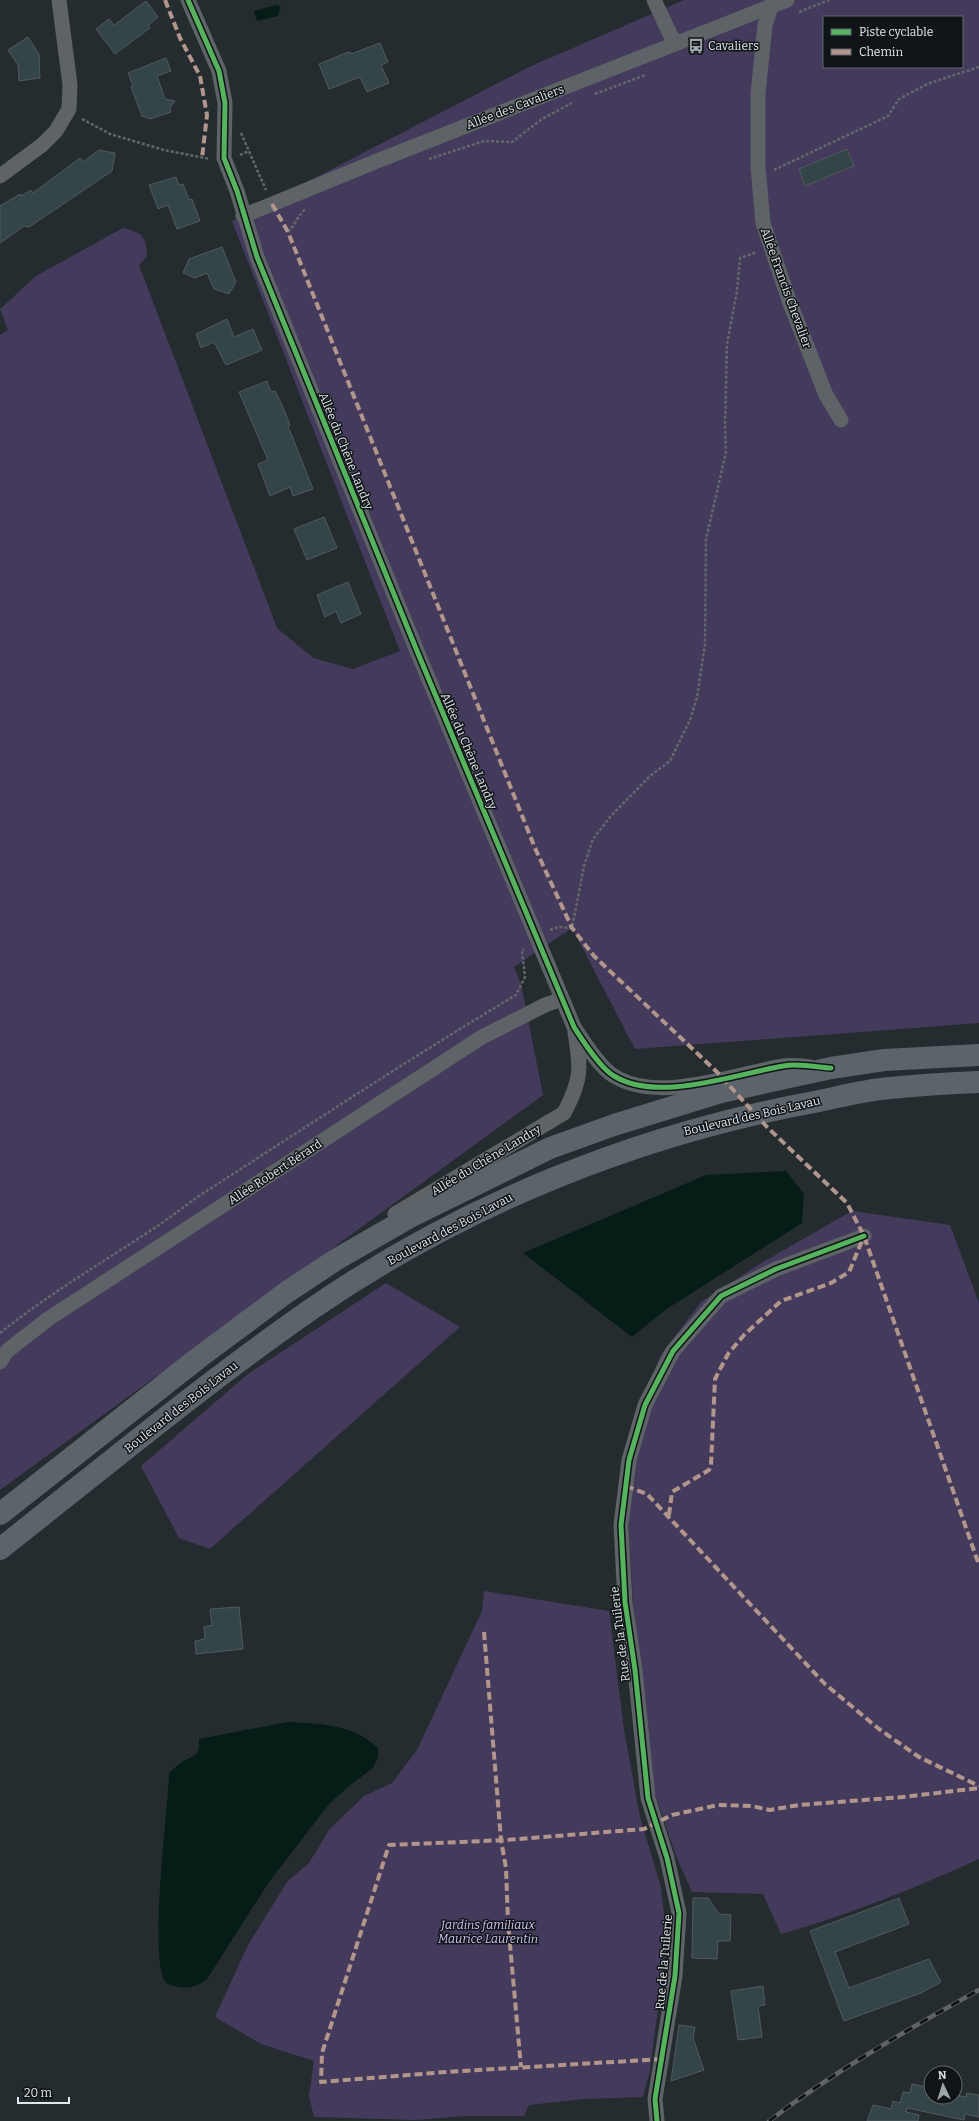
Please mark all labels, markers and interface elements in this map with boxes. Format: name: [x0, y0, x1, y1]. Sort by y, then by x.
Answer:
legend: [823, 16, 963, 68]
text: Piste cyclable: [859, 25, 933, 39]
bus stop icon: Cavaliers: [687, 37, 705, 55]
place label: Cavaliers: [708, 39, 759, 53]
text: Chemin: [859, 45, 903, 59]
street label: Allée des Cavaliers: [464, 82, 566, 132]
street label: Allée Francis Chevalier: [758, 226, 815, 351]
street label: Allée du Chêne Landry: [316, 390, 376, 512]
street label: Allée du Chêne Landry: [438, 691, 500, 812]
street label: Boulevard des Bois Lavau: [682, 1093, 822, 1139]
street label: Allée du Chêne Landry: [429, 1121, 544, 1198]
street label: Allée Robert Bérard: [226, 1137, 324, 1207]
street label: Boulevard des Bois Lavau: [385, 1190, 515, 1268]
street label: Boulevard des Bois Lavau: [122, 1358, 241, 1456]
street label: Rue de la Tuilerie: [607, 1586, 633, 1682]
street label: Rue de la Tuilerie: [653, 1914, 675, 2010]
park label: Jardins familiaux Maurice Laurentin: [438, 1918, 538, 1946]
north arrow: [923, 2065, 963, 2105]
text: N: [938, 2069, 948, 2082]
scale bar: [18, 2079, 69, 2105]
text: 20 m: [24, 2086, 53, 2100]

